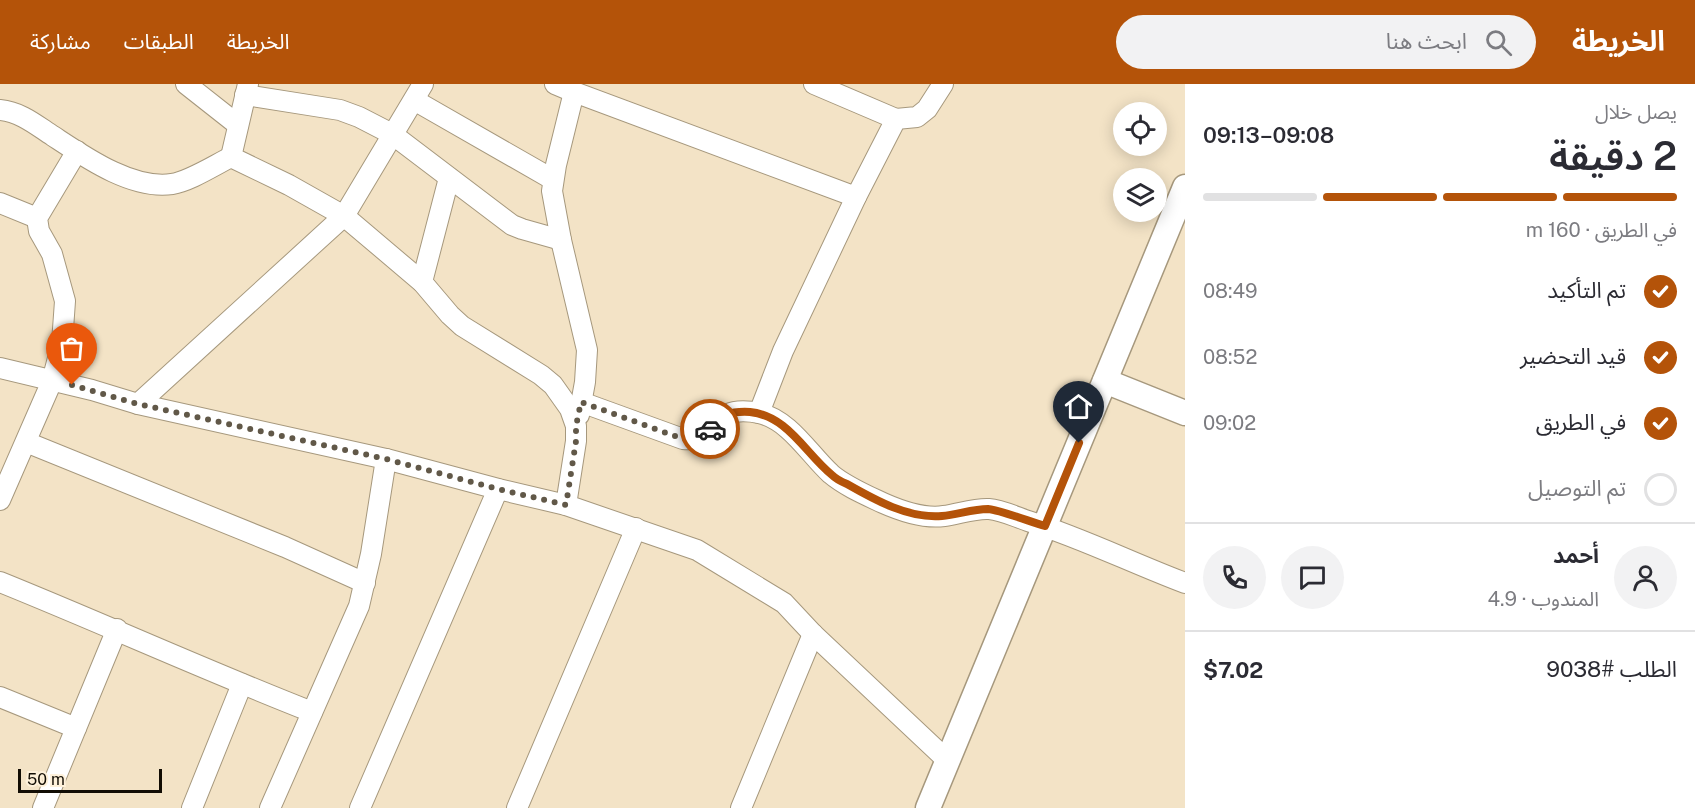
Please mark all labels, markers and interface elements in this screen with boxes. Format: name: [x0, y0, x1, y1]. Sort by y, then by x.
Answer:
search box: [1116, 15, 1536, 69]
text: الخريطة: [1572, 24, 1665, 57]
icon: search: [1482, 26, 1515, 59]
text: ابحث هنا: [1386, 28, 1467, 54]
text: مشاركة: [30, 29, 91, 54]
text: الطبقات: [124, 29, 194, 54]
text: الخريطة: [227, 29, 290, 54]
text: يصل خلال: [1595, 100, 1677, 124]
map controls: [1113, 102, 1167, 222]
button: locate: [1113, 102, 1167, 156]
text: 09:08–09:13: [1203, 122, 1334, 148]
text: 2 دقيقة: [1549, 133, 1677, 179]
button: layers: [1113, 168, 1167, 222]
text: في الطريق · 160 m: [1526, 218, 1677, 242]
icon: check: [1644, 275, 1677, 308]
text: تم التأكيد: [1547, 277, 1626, 303]
text: 08:49: [1203, 279, 1258, 303]
pin: [46, 323, 97, 385]
icon: bag: [55, 332, 88, 365]
icon: check: [1644, 341, 1677, 374]
text: قيد التحضير: [1520, 343, 1626, 369]
text: 08:52: [1203, 345, 1257, 369]
pin: [1053, 381, 1104, 443]
icon: home: [1062, 390, 1095, 423]
courier: [680, 399, 740, 459]
icon: check: [1644, 407, 1677, 440]
text: في الطريق: [1536, 409, 1626, 435]
text: 09:02: [1203, 411, 1256, 435]
icon: car: [694, 413, 727, 446]
text: تم التوصيل: [1528, 475, 1626, 501]
text: أحمد: [1553, 542, 1599, 568]
button: phone: [1203, 546, 1266, 609]
button: chat: [1281, 546, 1344, 609]
button: person: [1614, 546, 1677, 609]
text: المندوب · 4.9: [1487, 587, 1599, 611]
text: الطلب #9038: [1546, 656, 1677, 682]
text: $7.02: [1203, 657, 1263, 683]
scale bar: [18, 766, 162, 794]
text: 50 m: [27, 770, 65, 789]

